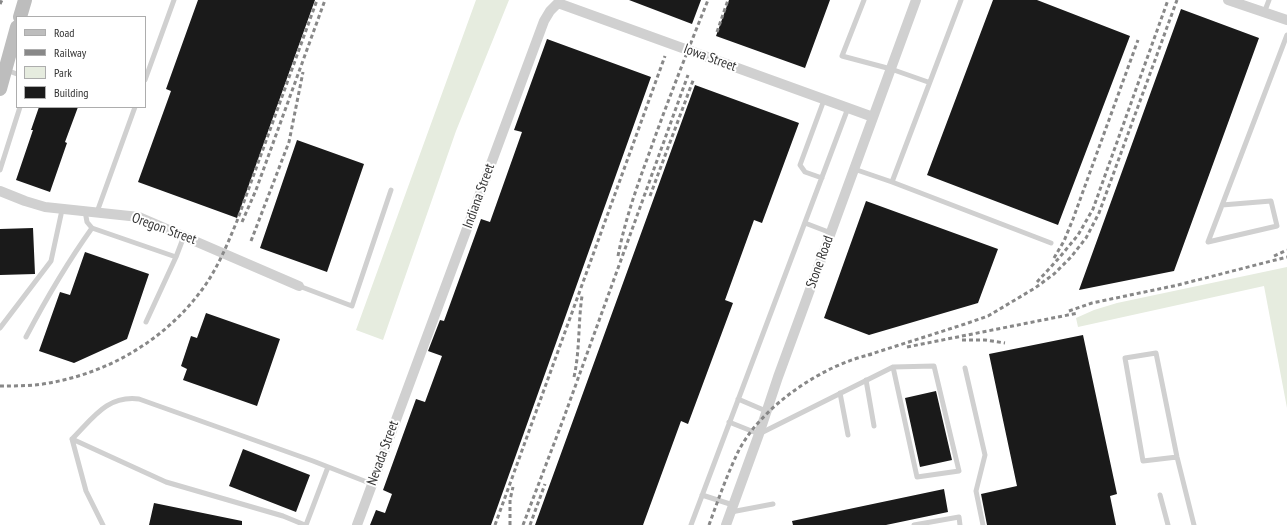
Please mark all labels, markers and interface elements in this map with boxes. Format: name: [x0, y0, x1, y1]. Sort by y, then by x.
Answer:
legend: [16, 16, 146, 108]
text: Road: [54, 25, 74, 40]
street label: Iowa Street: [681, 41, 739, 75]
text: Railway: [54, 45, 86, 60]
text: Park: [54, 65, 72, 80]
text: Building: [54, 85, 89, 100]
street label: Indiana Street: [460, 161, 498, 231]
street label: Oregon Street: [129, 210, 199, 248]
street label: Stone Road: [803, 233, 837, 291]
street label: Nevada Street: [364, 418, 402, 488]

